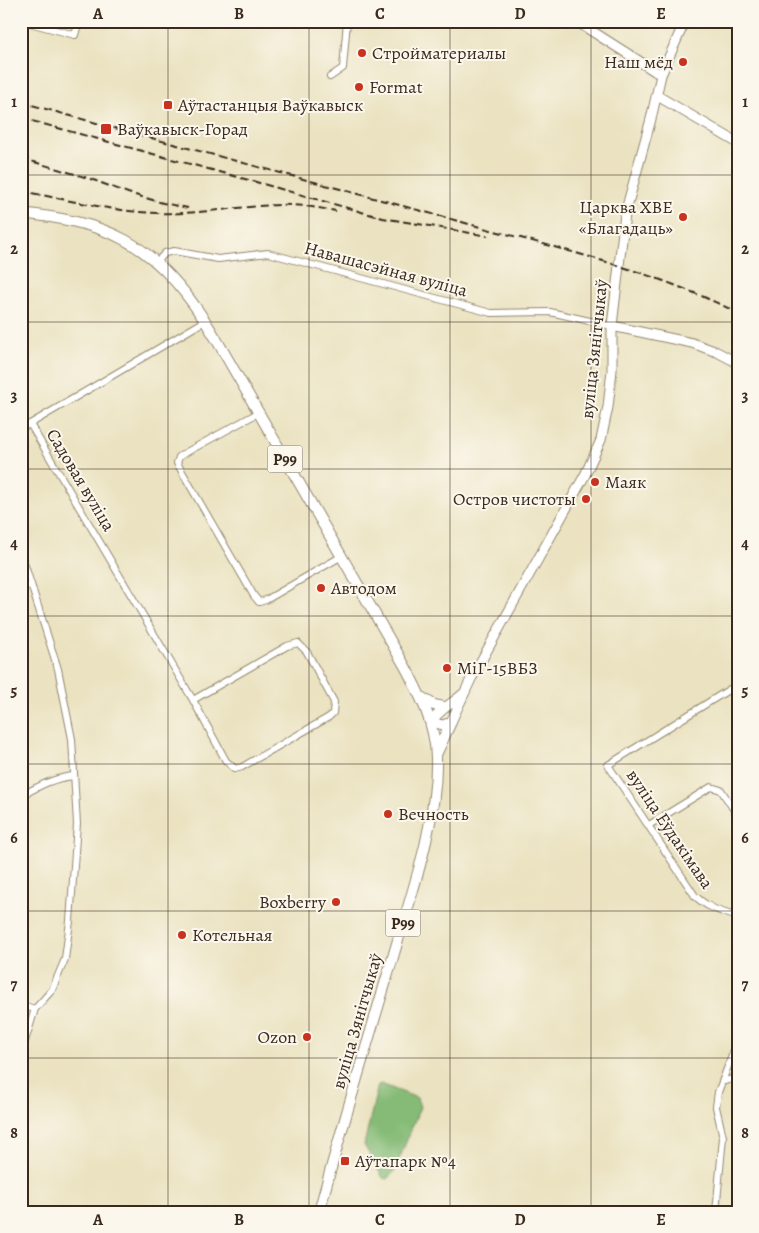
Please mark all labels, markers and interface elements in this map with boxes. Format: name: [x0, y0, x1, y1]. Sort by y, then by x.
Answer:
text: A: [92, 3, 104, 25]
text: B: [234, 3, 244, 25]
text: C: [375, 3, 385, 25]
text: D: [514, 3, 526, 25]
text: E: [656, 3, 666, 25]
place label: Стройматериалы: [372, 41, 506, 65]
marker: Стройматериалы: [356, 47, 368, 59]
place label: Наш мёд: [604, 50, 673, 74]
marker: Наш мёд: [677, 56, 689, 68]
place label: Format: [369, 75, 423, 99]
marker: Format: [353, 81, 365, 93]
text: 1: [11, 91, 17, 113]
text: 1: [742, 91, 748, 113]
place label: Аўтастанцыя Ваўкавыск: [177, 93, 363, 117]
marker: Аўтастанцыя Ваўкавыск: [162, 99, 174, 111]
place label: Ваўкавыск-Горад: [117, 117, 248, 141]
marker: Ваўкавыск-Горад: [99, 122, 113, 136]
place label: Царква ХВЕ «Благадаць»: [579, 195, 673, 240]
marker: Царква ХВЕ «Благадаць»: [677, 211, 689, 223]
street label: Навашасэйная вуліца: [302, 236, 471, 303]
text: 2: [10, 238, 18, 260]
text: 2: [741, 238, 749, 260]
street label: вуліца Зянітчыкаў: [575, 277, 613, 420]
text: 3: [11, 385, 18, 407]
text: 3: [742, 385, 749, 407]
street label: Садовая вуліца: [41, 424, 121, 536]
road number: Р99: [268, 446, 302, 472]
place label: Маяк: [605, 470, 646, 494]
marker: Маяк: [589, 476, 601, 488]
place label: Остров чистоты: [453, 487, 576, 511]
marker: Остров чистоты: [580, 493, 592, 505]
text: 4: [10, 533, 18, 555]
text: 4: [741, 533, 749, 555]
place label: Автодом: [330, 576, 397, 600]
marker: Автодом: [315, 582, 327, 594]
place label: МіГ-15ВБЗ: [457, 656, 538, 680]
marker: МіГ-15ВБЗ: [441, 662, 453, 674]
text: 5: [11, 680, 18, 702]
text: 5: [742, 680, 749, 702]
street label: вуліца Еўдакімава: [621, 764, 719, 894]
place label: Вечность: [398, 802, 469, 826]
marker: Вечность: [382, 808, 394, 820]
text: 6: [10, 827, 18, 849]
text: 6: [741, 827, 749, 849]
place label: Boxberry: [259, 890, 327, 914]
marker: Boxberry: [330, 896, 342, 908]
road number: Р99: [386, 910, 420, 936]
place label: Котельная: [192, 923, 273, 947]
marker: Котельная: [176, 929, 188, 941]
street label: вуліца Зянітчыкаў: [326, 950, 388, 1092]
text: 7: [11, 974, 18, 996]
text: 7: [742, 974, 749, 996]
place label: Ozon: [257, 1025, 297, 1049]
marker: Ozon: [301, 1031, 313, 1043]
text: 8: [10, 1122, 18, 1144]
text: 8: [741, 1122, 749, 1144]
place label: Аўтапарк №4: [354, 1149, 456, 1173]
marker: Аўтапарк №4: [339, 1155, 351, 1167]
text: A: [92, 1209, 104, 1231]
text: B: [234, 1209, 244, 1231]
text: C: [375, 1209, 385, 1231]
text: D: [514, 1209, 526, 1231]
text: E: [656, 1209, 666, 1231]

